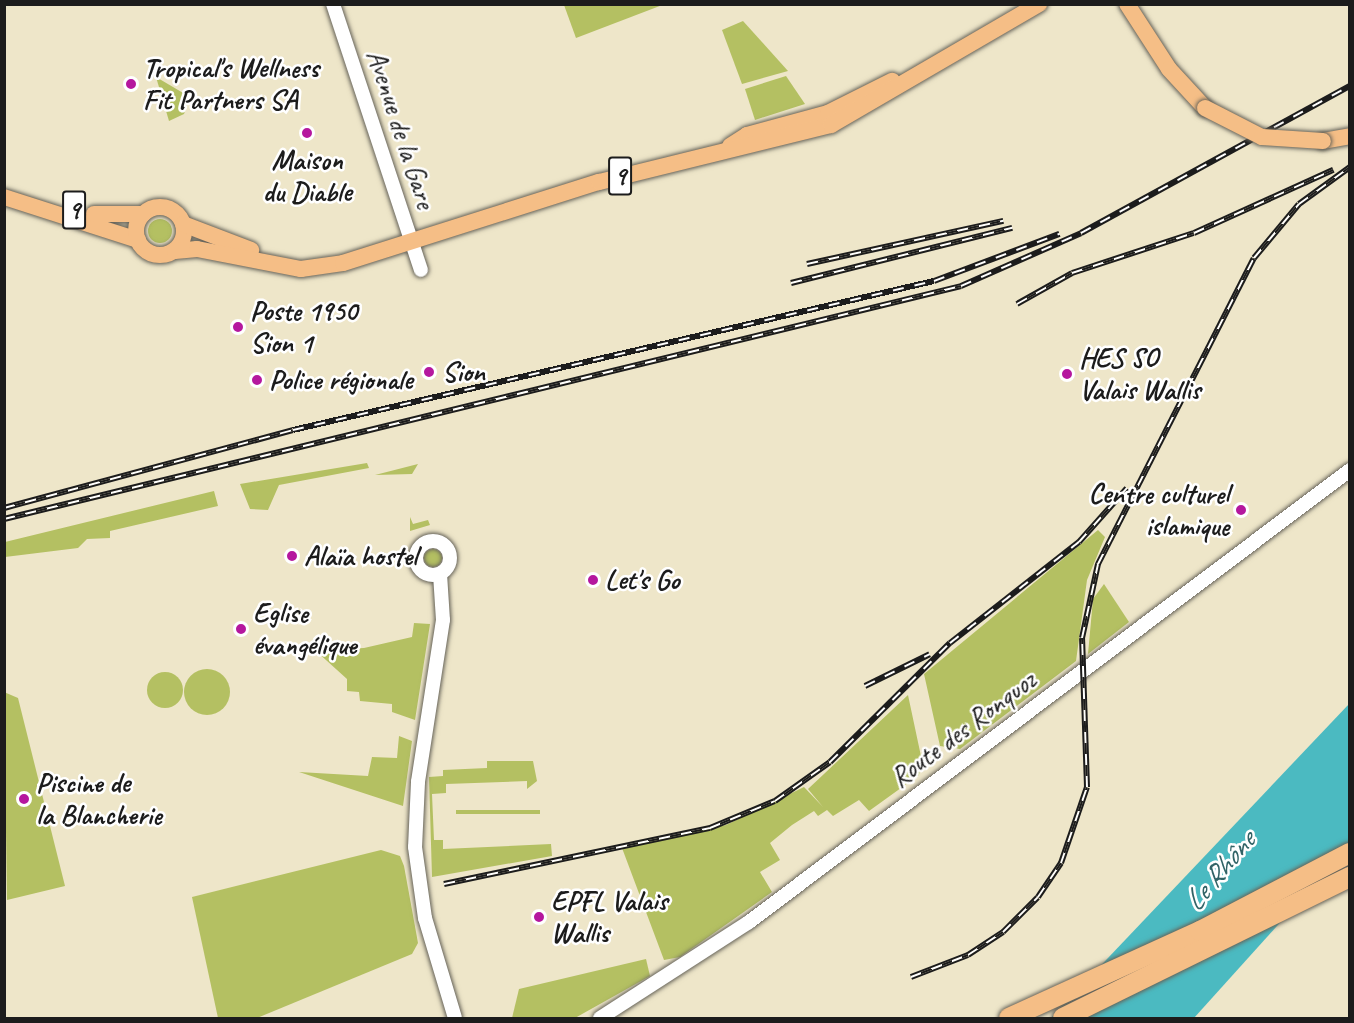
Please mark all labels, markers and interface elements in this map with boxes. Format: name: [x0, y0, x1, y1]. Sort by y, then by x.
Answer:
street label: Avenue de la Gare: [359, 44, 443, 214]
place label: Tropical's Wellness Fit Partners SA: [143, 51, 319, 117]
marker: Tropical's Wellness Fit Partners SA: [124, 77, 138, 91]
marker: Maison du Diable: [300, 126, 314, 140]
place label: Maison du Diable: [263, 143, 351, 209]
road number: 9: [608, 152, 632, 200]
road number: 9: [62, 186, 86, 234]
place label: Poste 1950 Sion 1: [250, 294, 357, 360]
marker: Poste 1950 Sion 1: [231, 320, 245, 334]
place label: HES SO Valais Wallis: [1079, 341, 1200, 407]
place label: Sion: [442, 355, 485, 389]
place label: Police régionale: [269, 363, 412, 397]
marker: Sion: [420, 363, 438, 381]
marker: HES SO Valais Wallis: [1060, 367, 1074, 381]
marker: Police régionale: [250, 373, 264, 387]
place label: Centre culturel islamique: [1088, 477, 1229, 543]
marker: Centre culturel islamique: [1234, 503, 1248, 517]
place label: Alaïa hostel: [304, 539, 417, 573]
marker: Alaïa hostel: [285, 549, 299, 563]
place label: Let's Go: [605, 563, 679, 597]
marker: Let's Go: [586, 573, 600, 587]
place label: Eglise évangélique: [253, 596, 356, 662]
marker: Eglise évangélique: [234, 622, 248, 636]
street label: Route des Ronquoz: [884, 663, 1042, 795]
place label: Piscine de la Blancherie: [36, 766, 164, 832]
marker: Piscine de la Blancherie: [17, 792, 31, 806]
water label: Le Rhône: [1175, 824, 1263, 918]
place label: EPFL Valais Wallis: [551, 884, 667, 950]
marker: EPFL Valais Wallis: [532, 910, 546, 924]

